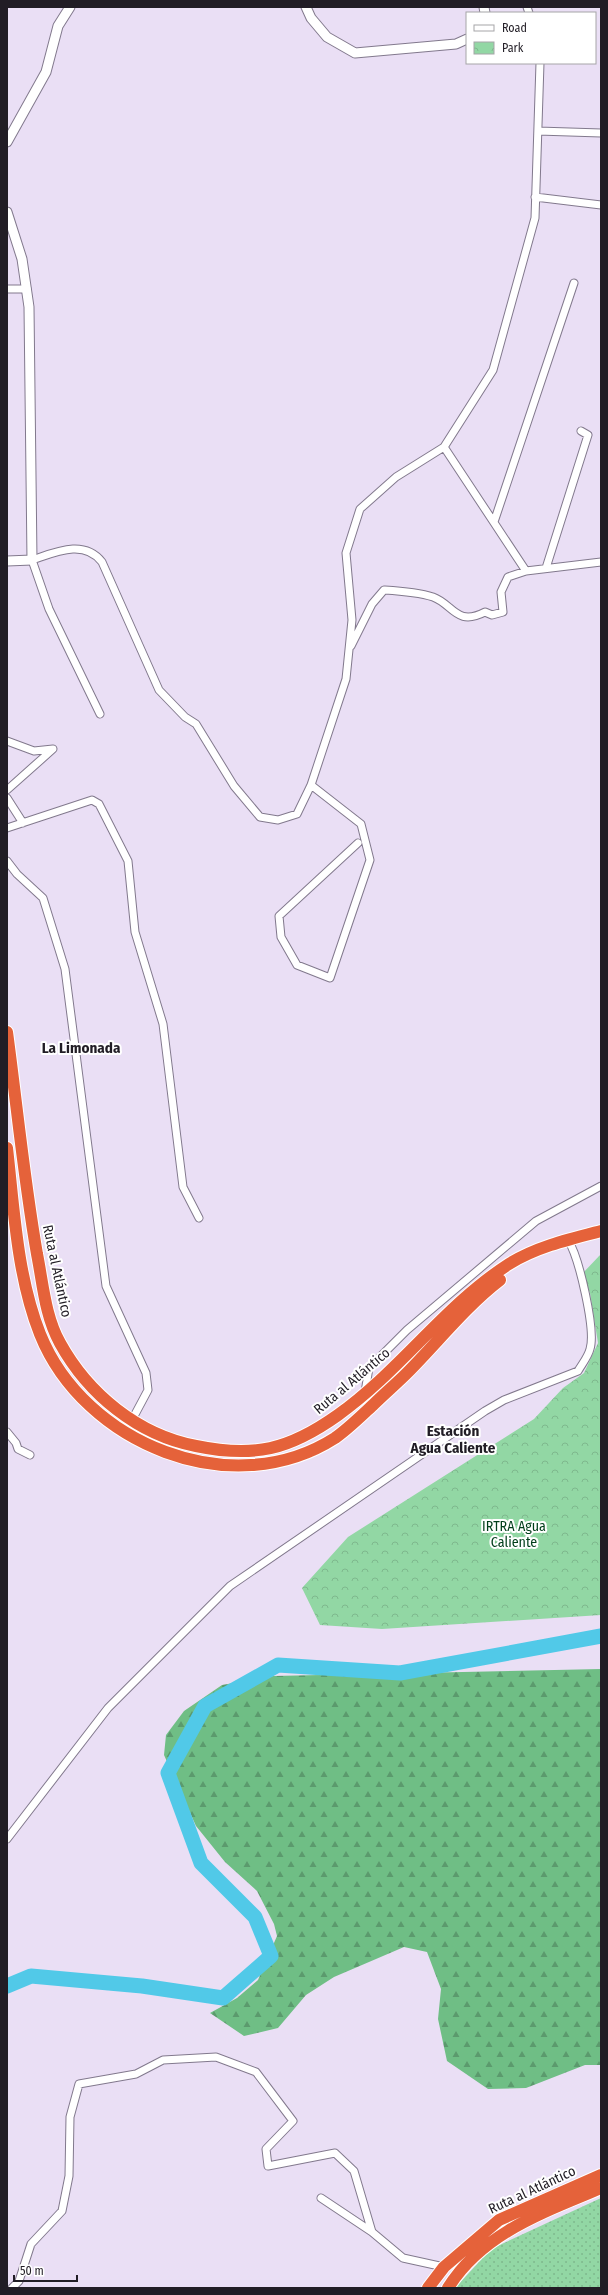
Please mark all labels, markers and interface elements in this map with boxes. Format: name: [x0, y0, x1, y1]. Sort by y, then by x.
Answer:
legend: [466, 12, 596, 64]
text: Road: [502, 21, 527, 35]
text: Park: [502, 41, 524, 55]
district label: La Limonada: [42, 1039, 121, 1057]
street label: Ruta al Atlántico: [39, 1223, 75, 1319]
street label: Ruta al Atlántico: [310, 1344, 394, 1418]
district label: Estación Agua Caliente: [410, 1422, 496, 1457]
park label: IRTRA Agua Caliente: [482, 1518, 546, 1551]
street label: Ruta al Atlántico: [486, 2162, 578, 2218]
scale bar: [14, 2257, 77, 2283]
text: 50 m: [20, 2264, 44, 2278]

